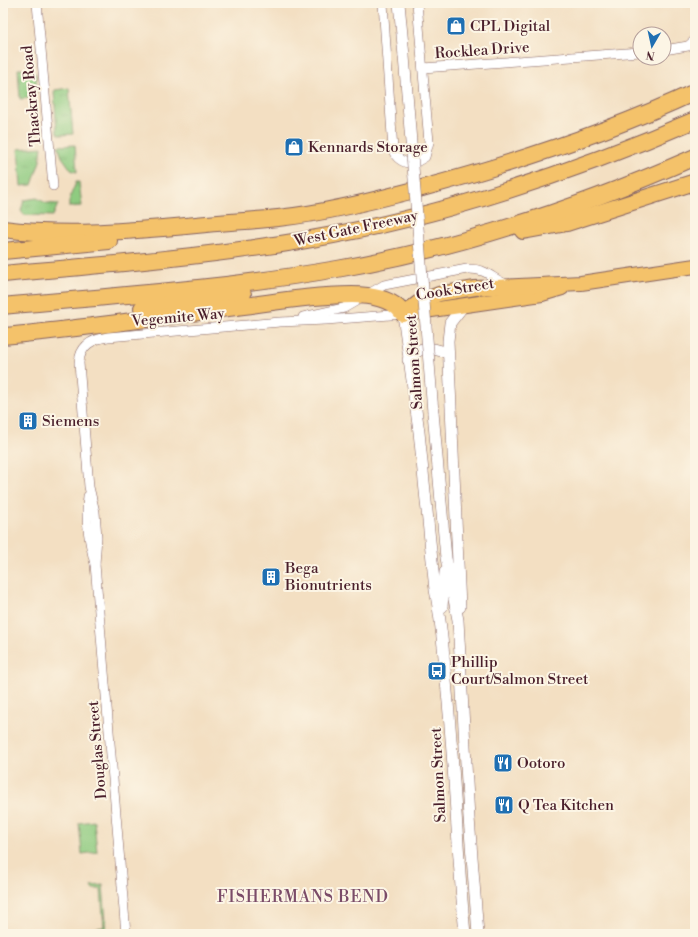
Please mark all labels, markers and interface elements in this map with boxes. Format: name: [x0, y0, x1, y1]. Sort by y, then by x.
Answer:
shop icon: CPL Digital: [445, 15, 467, 37]
place label: CPL Digital: [470, 17, 551, 36]
north arrow: [632, 26, 672, 66]
street label: Rocklea Drive: [434, 38, 530, 63]
street label: Thackray Road: [18, 44, 45, 147]
text: N: [645, 47, 656, 62]
shop icon: Kennards Storage: [283, 136, 305, 158]
place label: Kennards Storage: [308, 138, 428, 157]
street label: West Gate Freeway: [291, 206, 420, 251]
street label: Cook Street: [415, 274, 496, 305]
street label: Vegemite Way: [130, 304, 226, 331]
street label: Salmon Street: [402, 313, 427, 410]
building icon: Siemens: [17, 410, 39, 432]
place label: Siemens: [42, 412, 99, 431]
place label: Bega Bionutrients: [284, 559, 372, 595]
building icon: Bega Bionutrients: [260, 566, 282, 588]
place label: Phillip Court/Salmon Street: [451, 653, 589, 689]
bus stop icon: Phillip Court/Salmon Street: [426, 660, 448, 682]
street label: Douglas Street: [84, 699, 111, 800]
street label: Salmon Street: [426, 726, 450, 823]
restaurant icon: Ootoro: [492, 752, 514, 774]
place label: Ootoro: [517, 754, 565, 773]
restaurant icon: Q Tea Kitchen: [493, 794, 515, 816]
place label: Q Tea Kitchen: [518, 796, 614, 815]
district label: FISHERMANS BEND: [217, 887, 389, 907]

